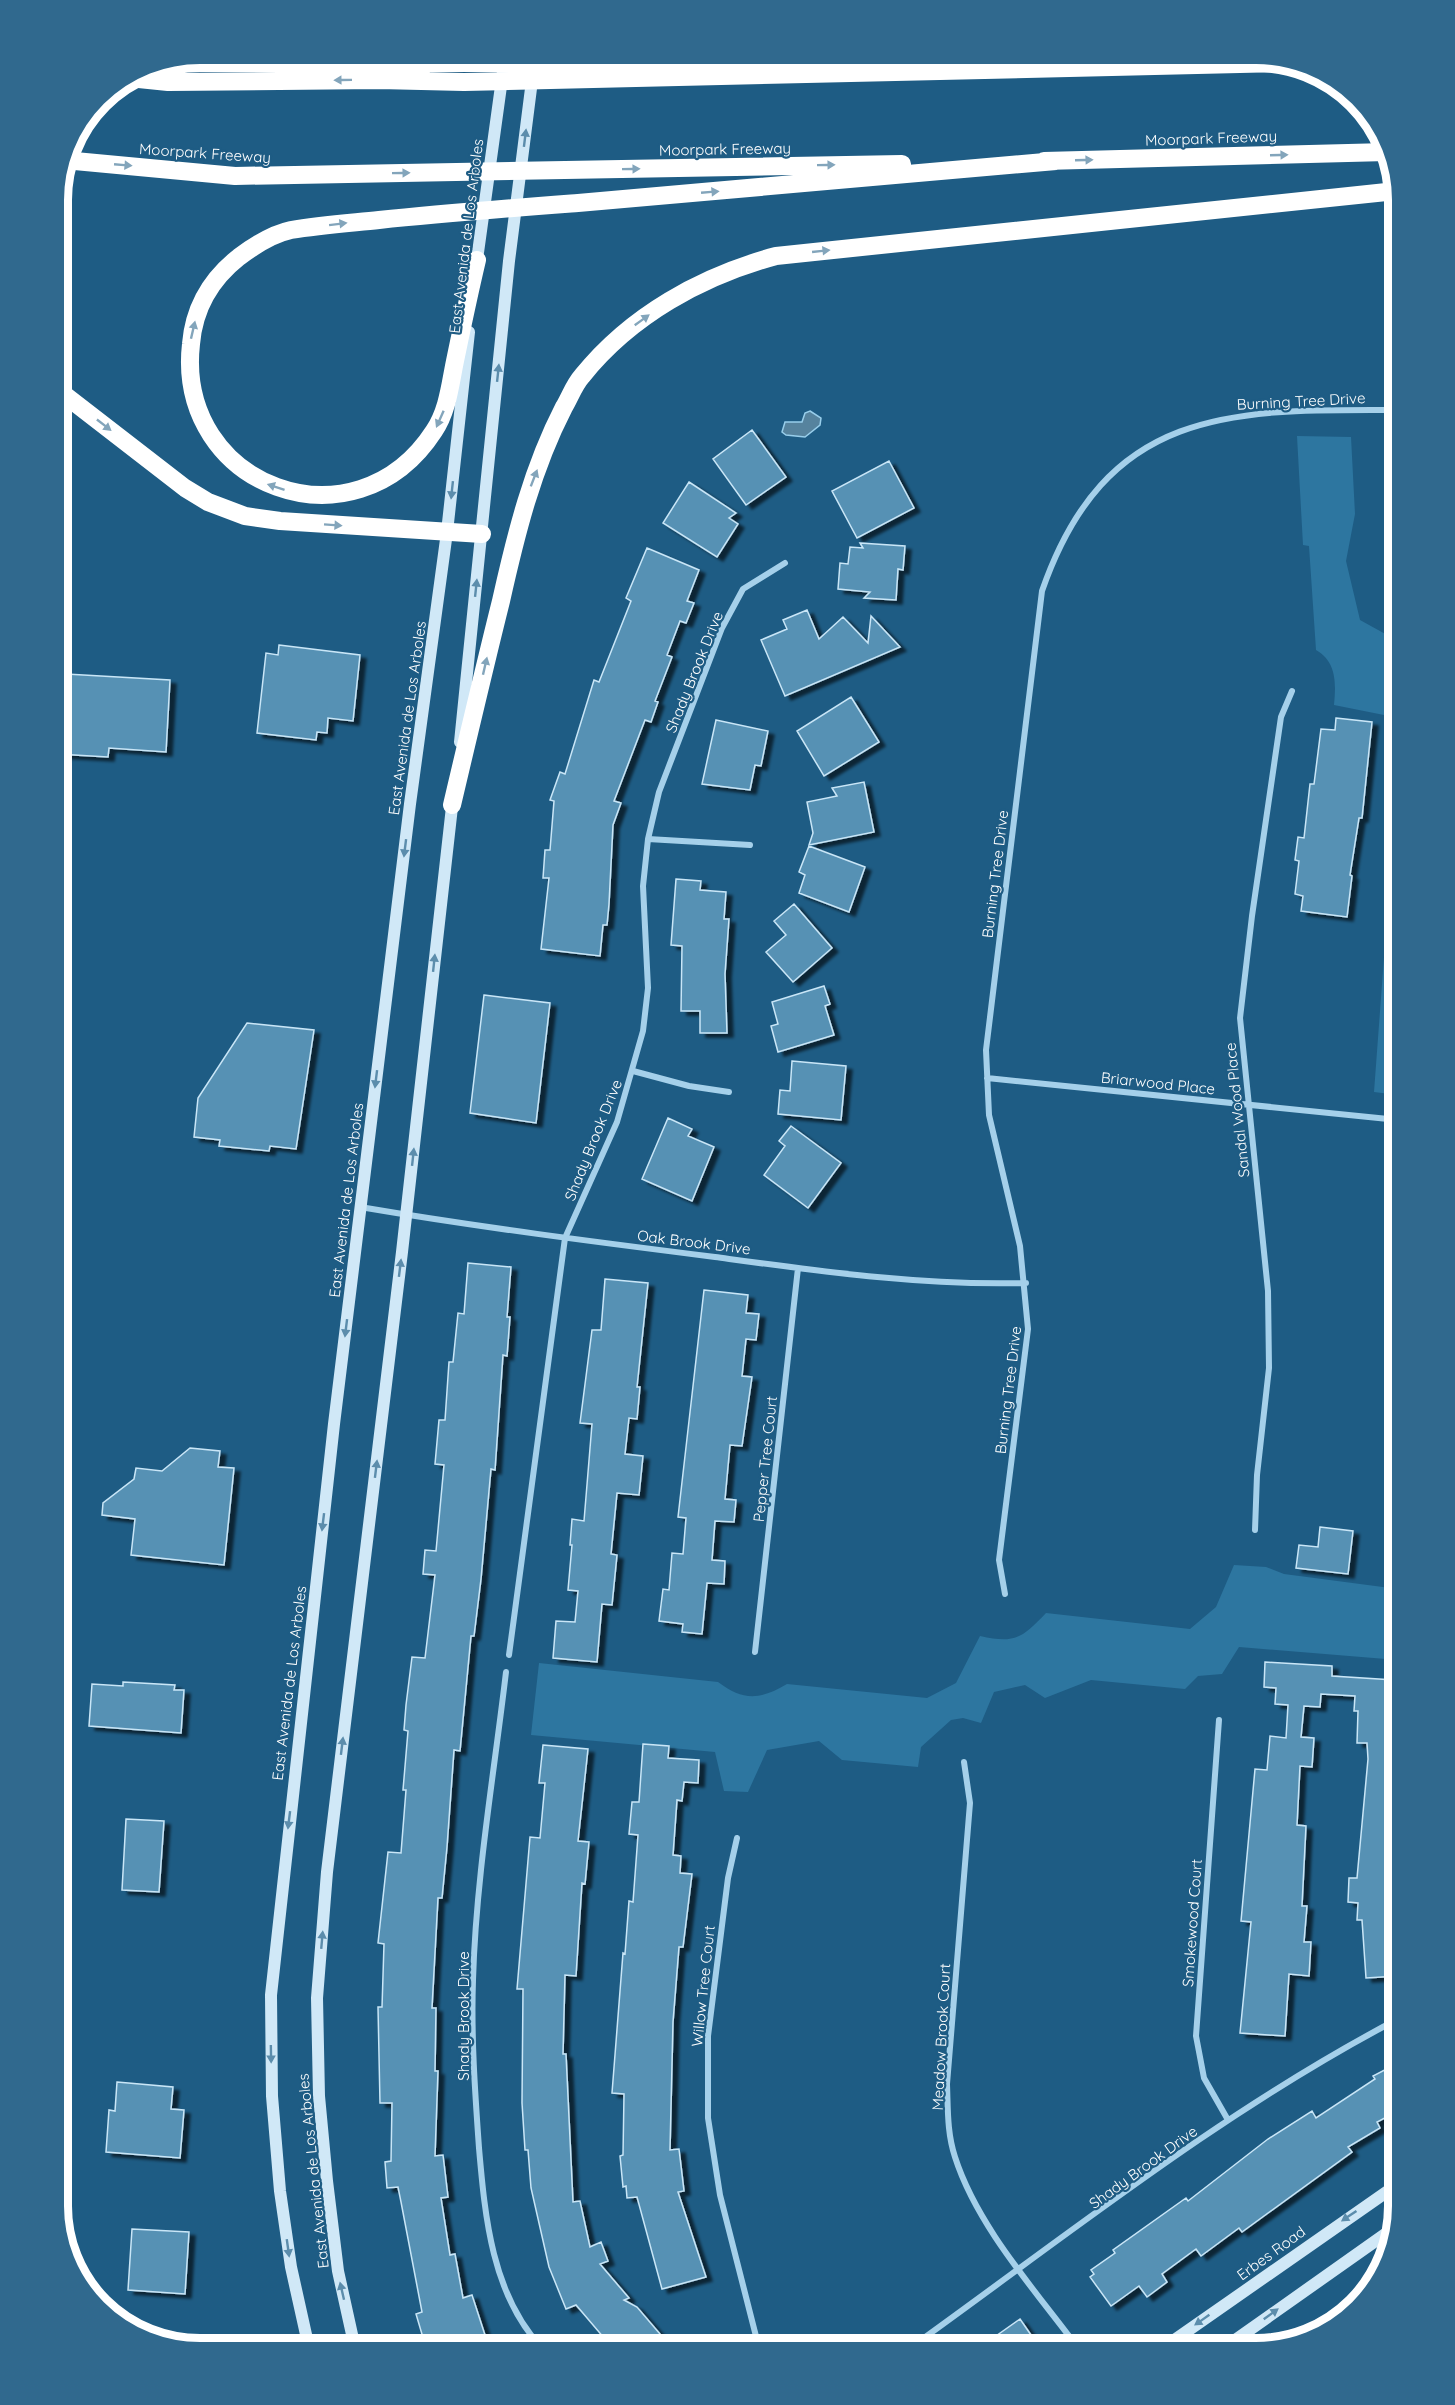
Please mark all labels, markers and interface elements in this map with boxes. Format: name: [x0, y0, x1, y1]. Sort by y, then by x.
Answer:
one-way arrow: [333, 75, 352, 85]
street label: Moorpark Freeway: [1145, 126, 1277, 150]
one-way arrow: [520, 128, 530, 147]
street label: East Avenida de Los Arboles: [445, 138, 487, 334]
street label: Moorpark Freeway: [659, 138, 791, 160]
street label: Moorpark Freeway: [138, 139, 272, 167]
one-way arrow: [1270, 150, 1289, 159]
one-way arrow: [1075, 155, 1094, 164]
one-way arrow: [113, 160, 132, 170]
one-way arrow: [817, 160, 836, 170]
one-way arrow: [622, 164, 641, 174]
one-way arrow: [392, 168, 411, 178]
one-way arrow: [701, 187, 720, 197]
one-way arrow: [329, 219, 348, 229]
one-way arrow: [811, 246, 830, 256]
one-way arrow: [633, 314, 649, 326]
one-way arrow: [189, 320, 198, 339]
one-way arrow: [493, 364, 503, 383]
street label: Burning Tree Drive: [1236, 388, 1366, 414]
one-way arrow: [435, 410, 444, 428]
one-way arrow: [96, 418, 111, 430]
one-way arrow: [529, 468, 539, 486]
one-way arrow: [447, 481, 457, 500]
one-way arrow: [267, 482, 285, 492]
one-way arrow: [323, 520, 342, 529]
one-way arrow: [471, 579, 481, 598]
street label: Shady Brook Drive: [661, 608, 727, 736]
street label: East Avenida de Los Arboles: [384, 620, 430, 816]
one-way arrow: [481, 657, 491, 675]
street label: Burning Tree Drive: [978, 809, 1012, 939]
one-way arrow: [400, 839, 409, 858]
one-way arrow: [430, 953, 439, 972]
street label: Sandal Wood Place: [1220, 1042, 1254, 1178]
street label: Briarwood Place: [1100, 1068, 1216, 1098]
one-way arrow: [372, 1069, 381, 1088]
street label: Shady Brook Drive: [560, 1076, 626, 1204]
street label: East Avenida de Los Arboles: [325, 1102, 367, 1298]
one-way arrow: [408, 1147, 418, 1166]
street label: Oak Brook Drive: [636, 1226, 752, 1258]
one-way arrow: [395, 1258, 405, 1277]
one-way arrow: [341, 1319, 350, 1338]
street label: Burning Tree Drive: [991, 1325, 1025, 1455]
street label: Pepper Tree Court: [749, 1395, 781, 1523]
one-way arrow: [371, 1459, 381, 1478]
one-way arrow: [318, 1512, 328, 1531]
street label: East Avenida de Los Arboles: [268, 1585, 310, 1781]
one-way arrow: [338, 1736, 347, 1755]
one-way arrow: [284, 1810, 294, 1829]
street label: Smokewood Court: [1178, 1858, 1206, 1988]
street label: Willow Tree Court: [687, 1924, 719, 2048]
one-way arrow: [317, 1930, 326, 1949]
street label: Shady Brook Drive: [454, 1951, 473, 2081]
street label: Meadow Brook Court: [928, 1963, 954, 2111]
one-way arrow: [267, 2044, 276, 2063]
street label: East Avenida de Los Arboles: [293, 2073, 333, 2269]
street label: Shady Brook Drive: [1085, 2121, 1201, 2213]
one-way arrow: [1342, 2210, 1358, 2222]
street label: Erbes Road: [1233, 2222, 1309, 2284]
one-way arrow: [283, 2239, 293, 2258]
one-way arrow: [337, 2282, 347, 2300]
one-way arrow: [1263, 2308, 1279, 2320]
one-way arrow: [1194, 2314, 1210, 2326]

